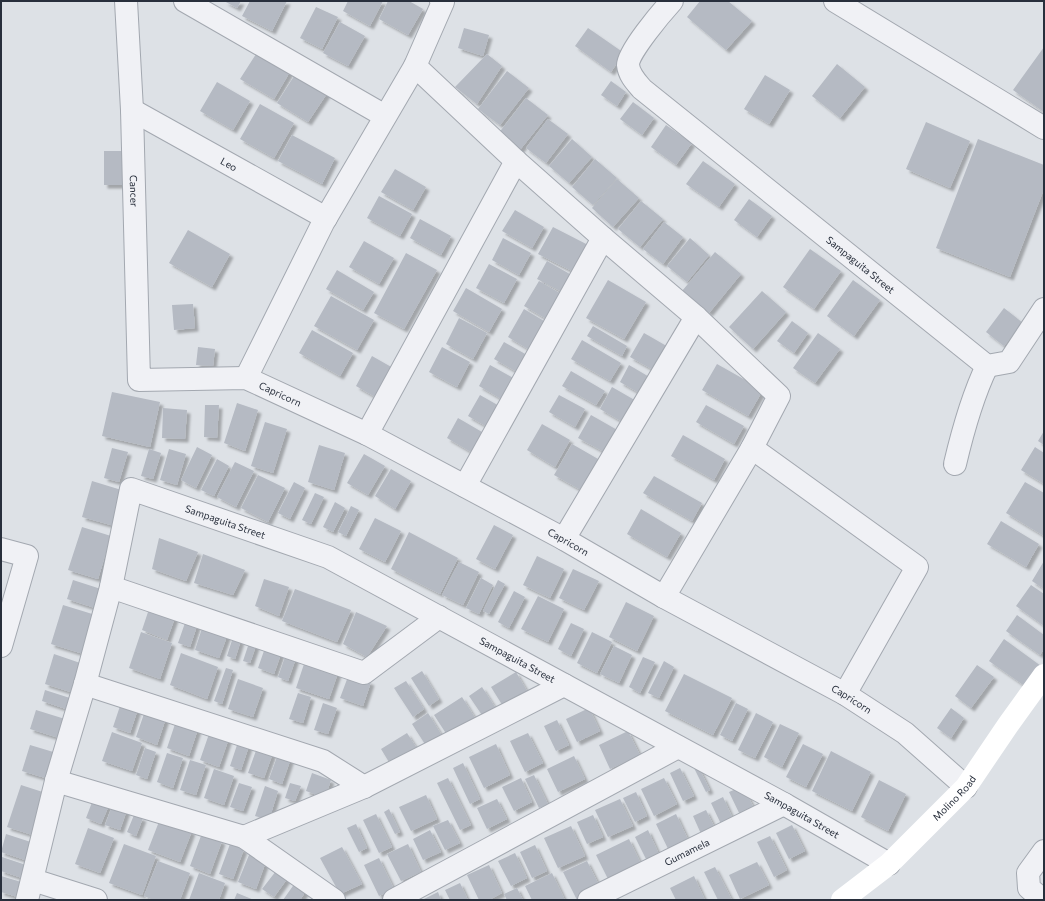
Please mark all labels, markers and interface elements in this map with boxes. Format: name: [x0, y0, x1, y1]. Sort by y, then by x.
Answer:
street label: Leo: [219, 155, 239, 173]
street label: Cancer: [128, 175, 141, 207]
street label: Sampaguita Street: [824, 234, 897, 296]
street label: Capricorn: [257, 379, 303, 409]
street label: Sampaguita Street: [184, 502, 267, 541]
street label: Capricorn: [546, 525, 591, 558]
street label: Sampaguita Street: [478, 634, 557, 685]
street label: Capricorn: [829, 682, 874, 716]
street label: Molino Road: [930, 773, 978, 823]
street label: Sampaguita Street: [762, 789, 842, 840]
street label: Gumamela: [662, 836, 711, 868]

